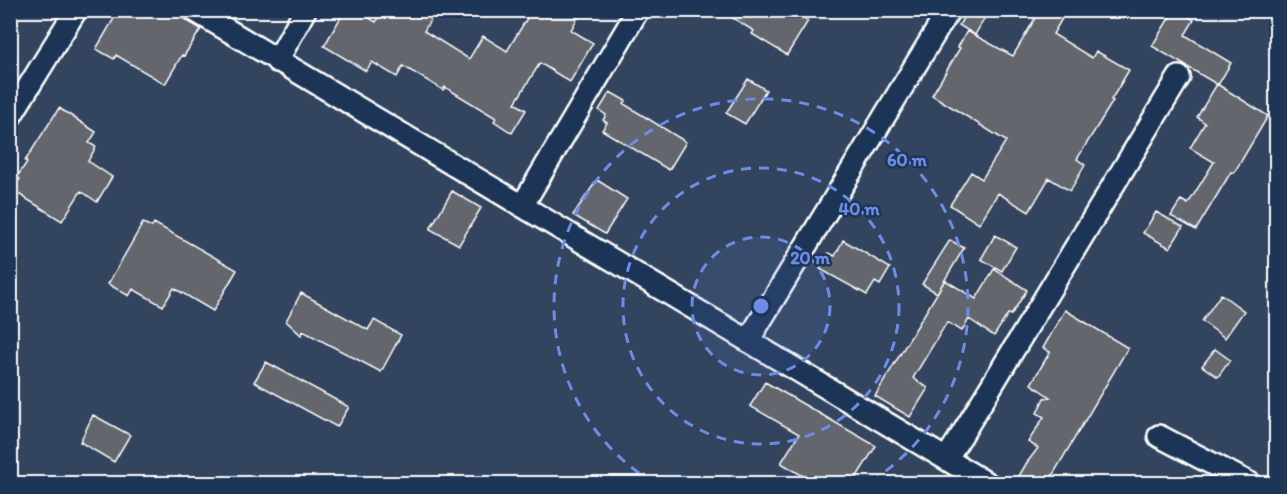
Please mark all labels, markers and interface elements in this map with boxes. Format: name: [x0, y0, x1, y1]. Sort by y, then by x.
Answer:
text: 60 m: [887, 149, 928, 171]
text: 40 m: [838, 198, 880, 220]
text: 20 m: [790, 247, 831, 269]
centre of rings: [751, 296, 771, 316]

